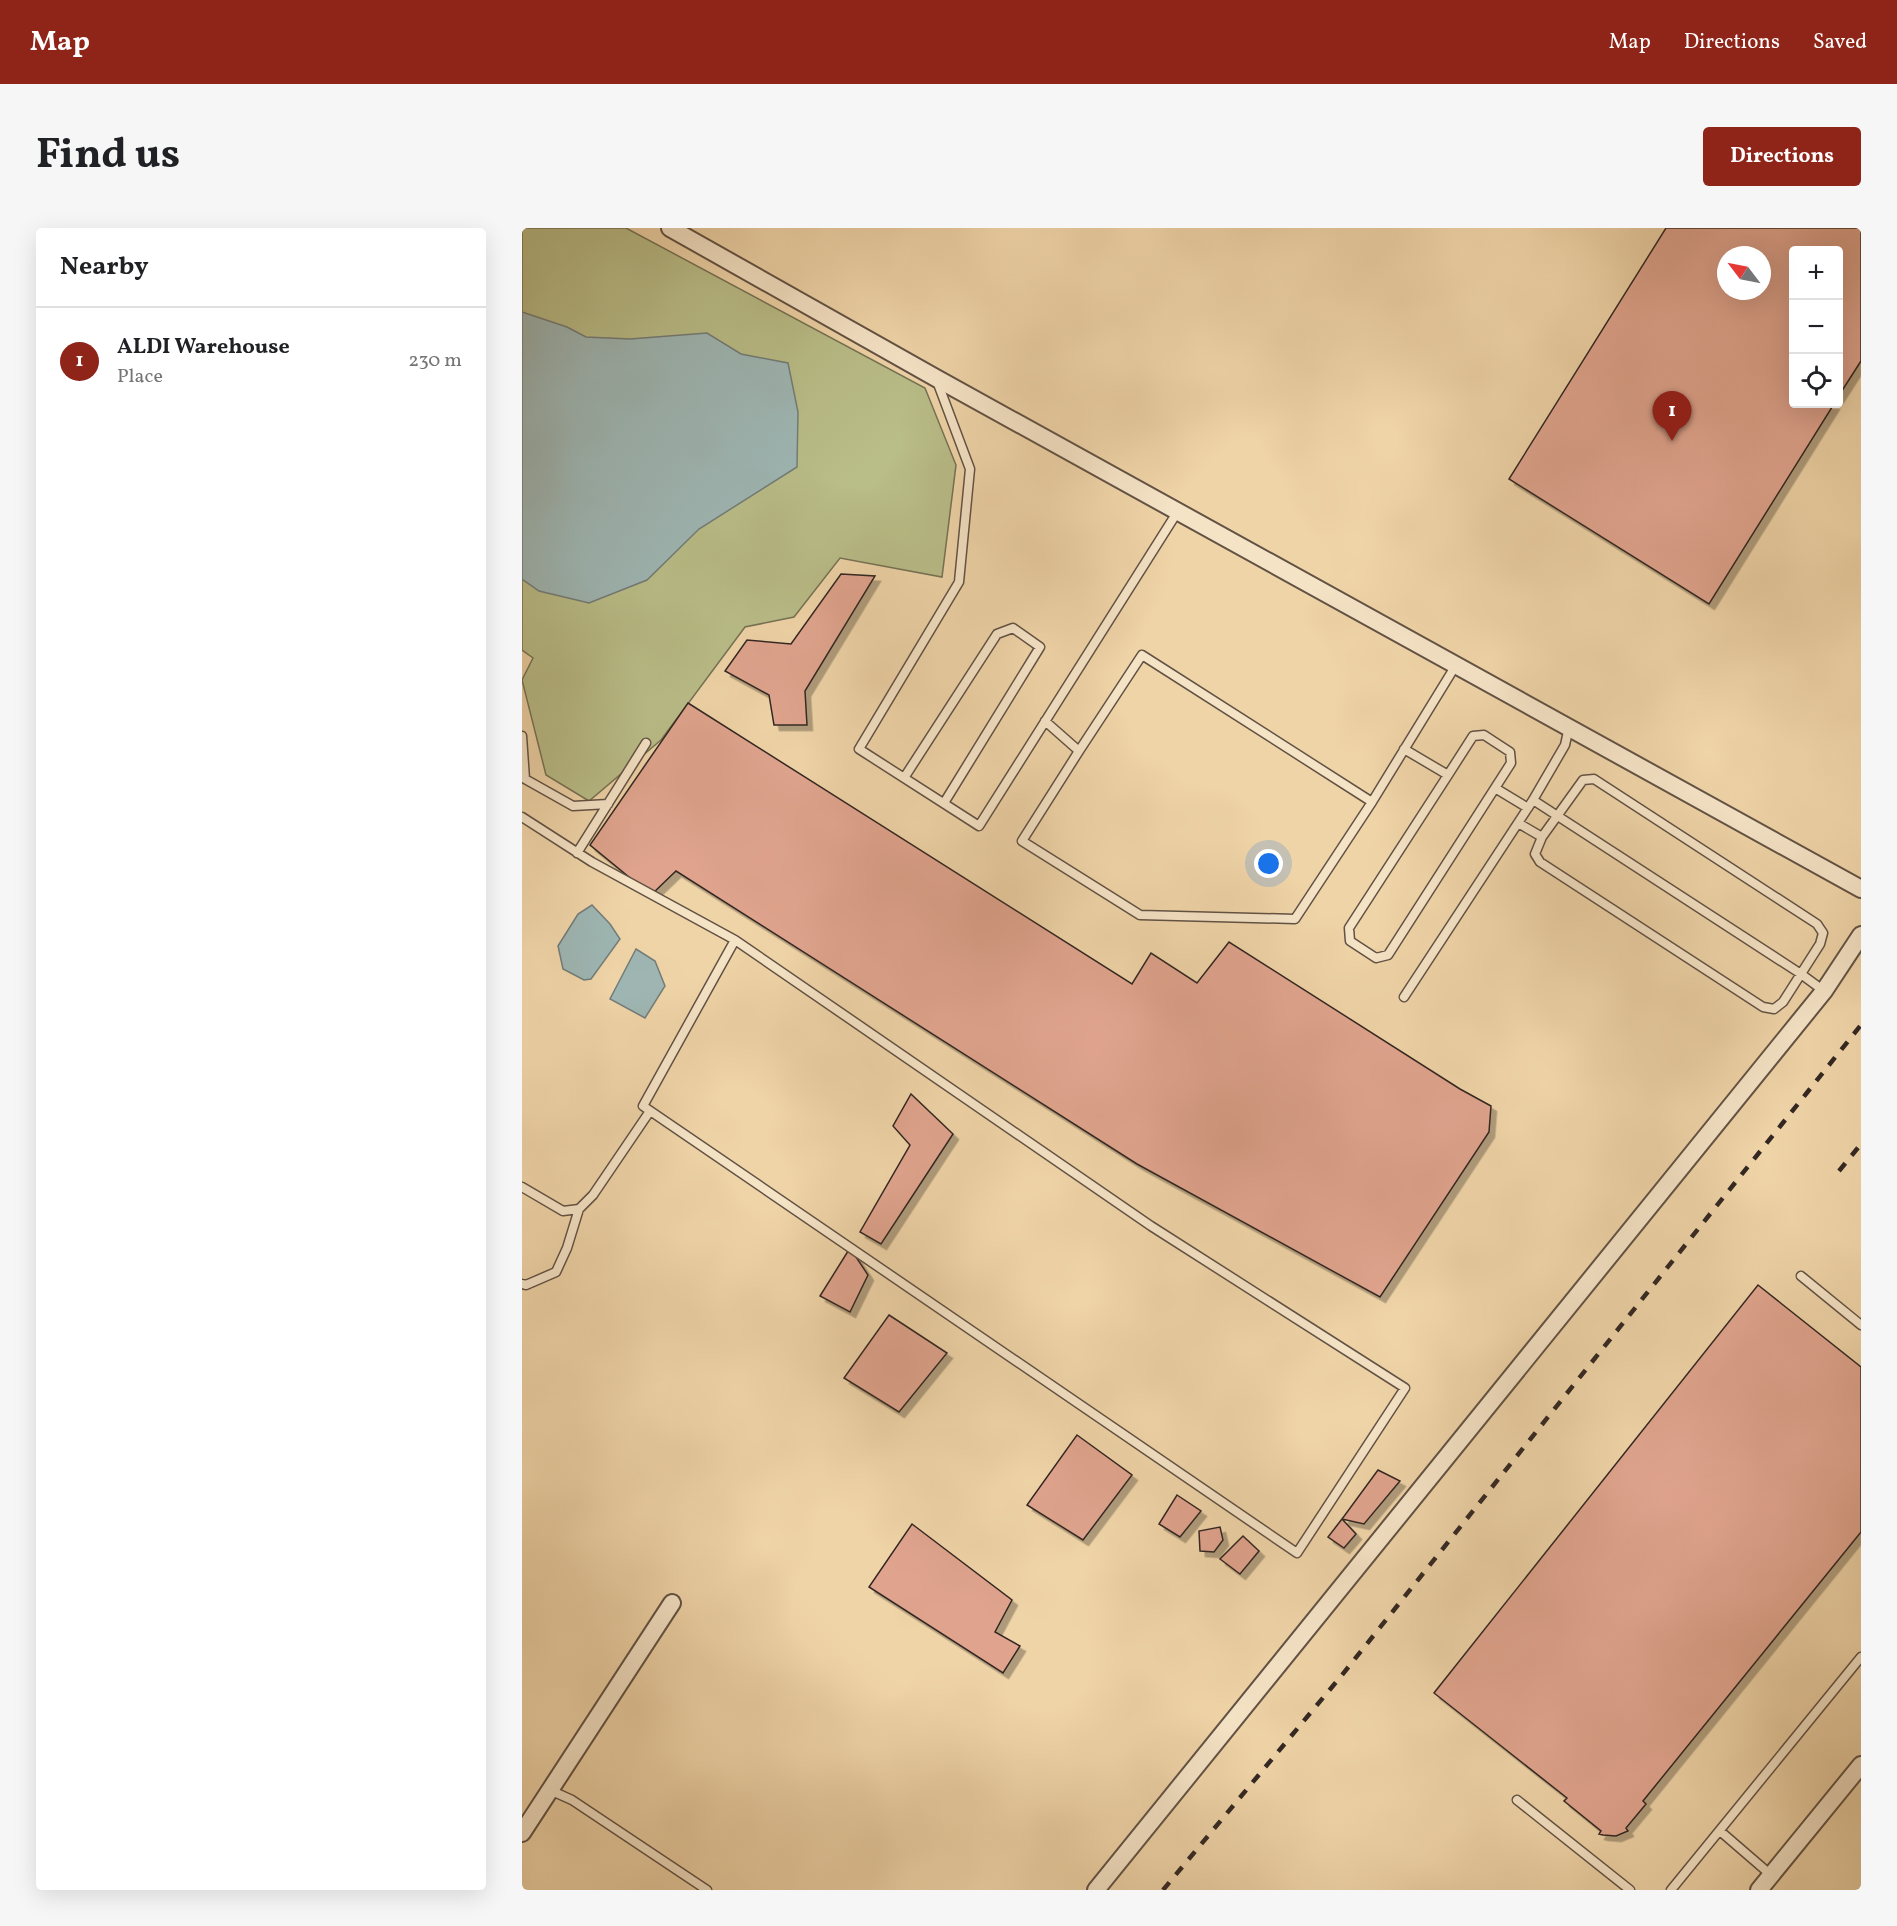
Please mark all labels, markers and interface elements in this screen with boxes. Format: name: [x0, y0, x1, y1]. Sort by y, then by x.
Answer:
text: Map: [30, 23, 90, 62]
text: Map: [1609, 28, 1651, 57]
text: Directions: [1684, 28, 1780, 57]
text: Saved: [1813, 28, 1867, 57]
text: Find us: [36, 127, 180, 186]
button: Directions: [1703, 127, 1861, 186]
north arrow: [1717, 246, 1771, 300]
map controls: [1789, 246, 1843, 408]
button: +: [1789, 246, 1843, 300]
text: Nearby: [60, 249, 149, 285]
button: −: [1789, 300, 1843, 354]
text: ALDI Warehouse: [117, 332, 290, 363]
text: 1: [75, 347, 84, 375]
text: 230 m: [408, 347, 462, 375]
button: locate: [1789, 354, 1843, 408]
text: Place: [117, 363, 163, 391]
pin: 1: [1652, 392, 1692, 441]
your location: [1254, 849, 1283, 878]

